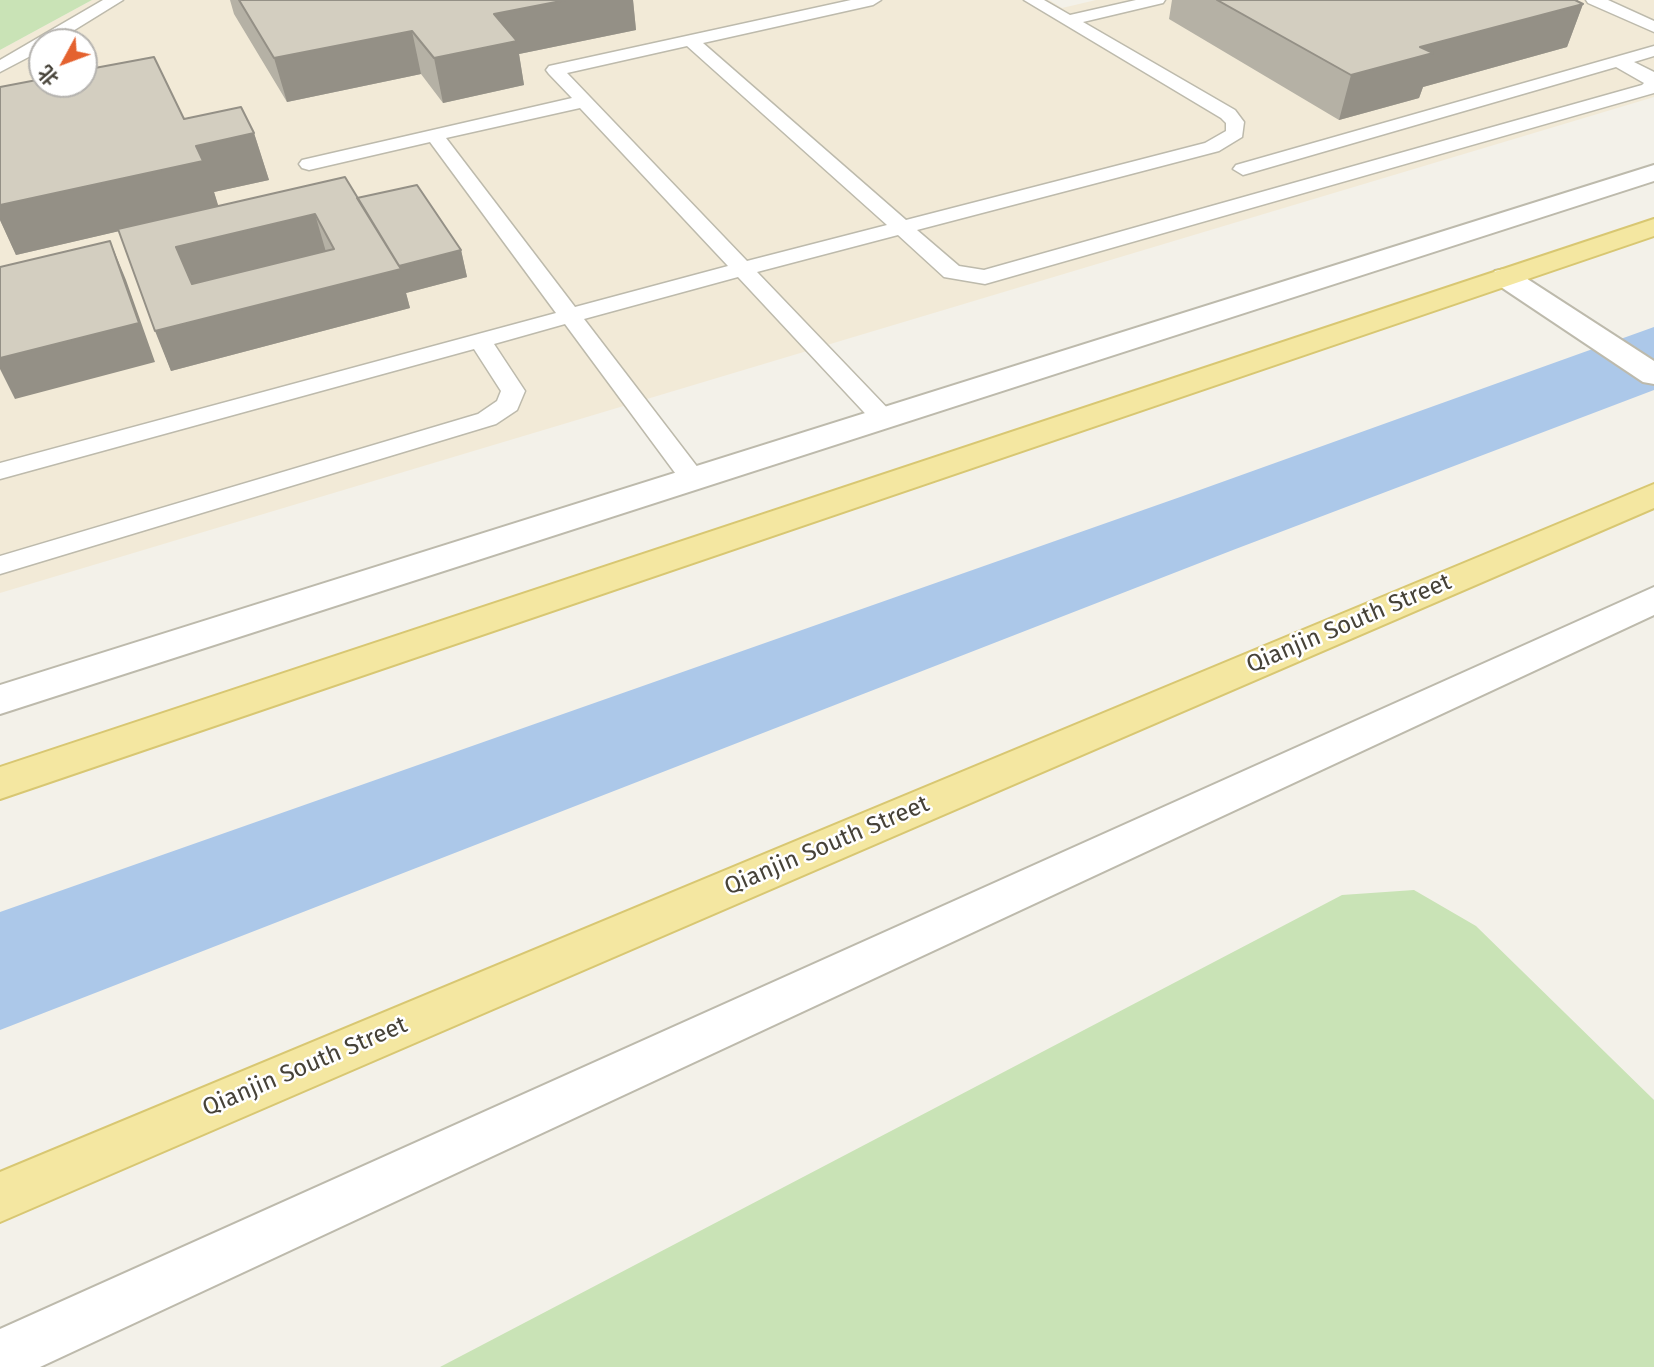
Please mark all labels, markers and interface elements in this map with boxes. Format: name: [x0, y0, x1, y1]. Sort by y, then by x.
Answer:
north arrow: [28, 28, 98, 98]
text: 北: [33, 61, 63, 91]
street label: Qianjin South Street: [1242, 568, 1456, 680]
street label: Qianjin South Street: [720, 790, 934, 902]
street label: Qianjin South Street: [198, 1011, 412, 1123]

